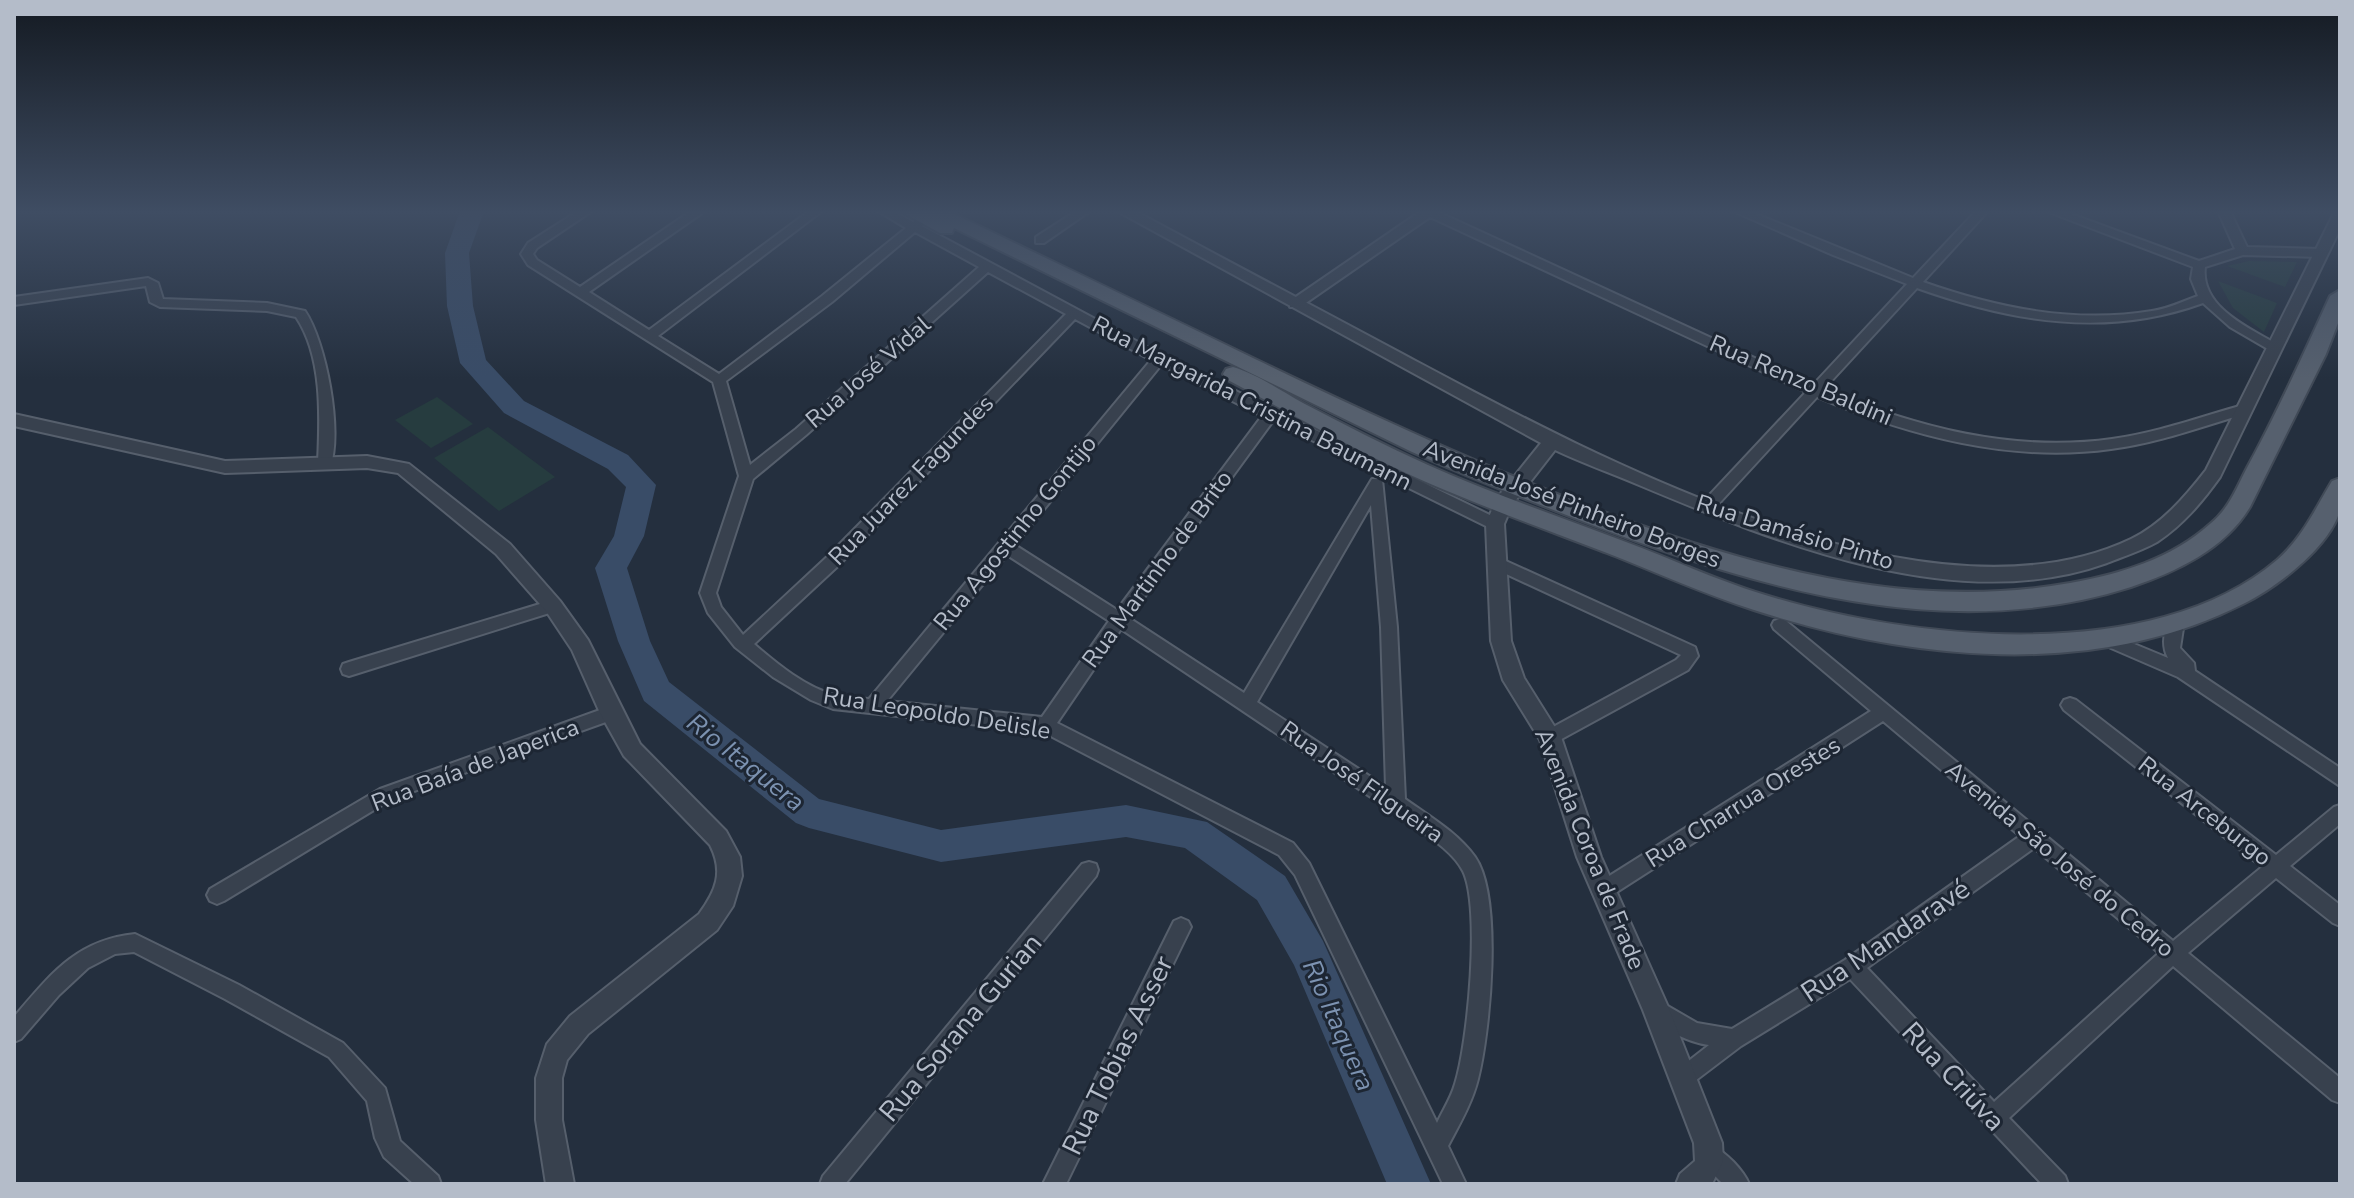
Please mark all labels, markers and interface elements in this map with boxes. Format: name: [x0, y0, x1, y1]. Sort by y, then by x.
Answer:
street label: Rua Margarida Cristina Baumann: [1087, 308, 1417, 498]
street label: Rua José Vidal: [799, 309, 937, 435]
street label: Rua Renzo Baldini: [1705, 327, 1897, 433]
street label: Rua Juarez Fagundes: [821, 388, 1001, 572]
street label: Rua Agostinho Gontijo: [926, 429, 1104, 637]
street label: Avenida José Pinheiro Borges: [1419, 432, 1725, 576]
street label: Rua Martinho de Brito: [1075, 464, 1239, 674]
street label: Rua Damásio Pinto: [1692, 487, 1898, 577]
street label: Rua Leopoldo Delisle: [821, 679, 1053, 747]
water label: Rio Itaquera: [679, 705, 812, 819]
street label: Rua Baía de Japerica: [367, 711, 583, 819]
street label: Rua José Filgueira: [1274, 714, 1450, 850]
street label: Avenida Coroa de Frade: [1527, 724, 1653, 974]
street label: Rua Charrua Orestes: [1640, 729, 1846, 875]
street label: Rua Arceburgo: [2132, 749, 2278, 873]
street label: Avenida São José do Cedro: [1939, 754, 2181, 964]
street label: Rua Mandaravé: [1794, 870, 1977, 1011]
street label: Rua Sorana Gurian: [871, 925, 1051, 1130]
street label: Rua Tobias Asser: [1053, 950, 1183, 1161]
water label: Rio Itaquera: [1294, 954, 1383, 1097]
street label: Rua Criúva: [1893, 1014, 2014, 1140]

